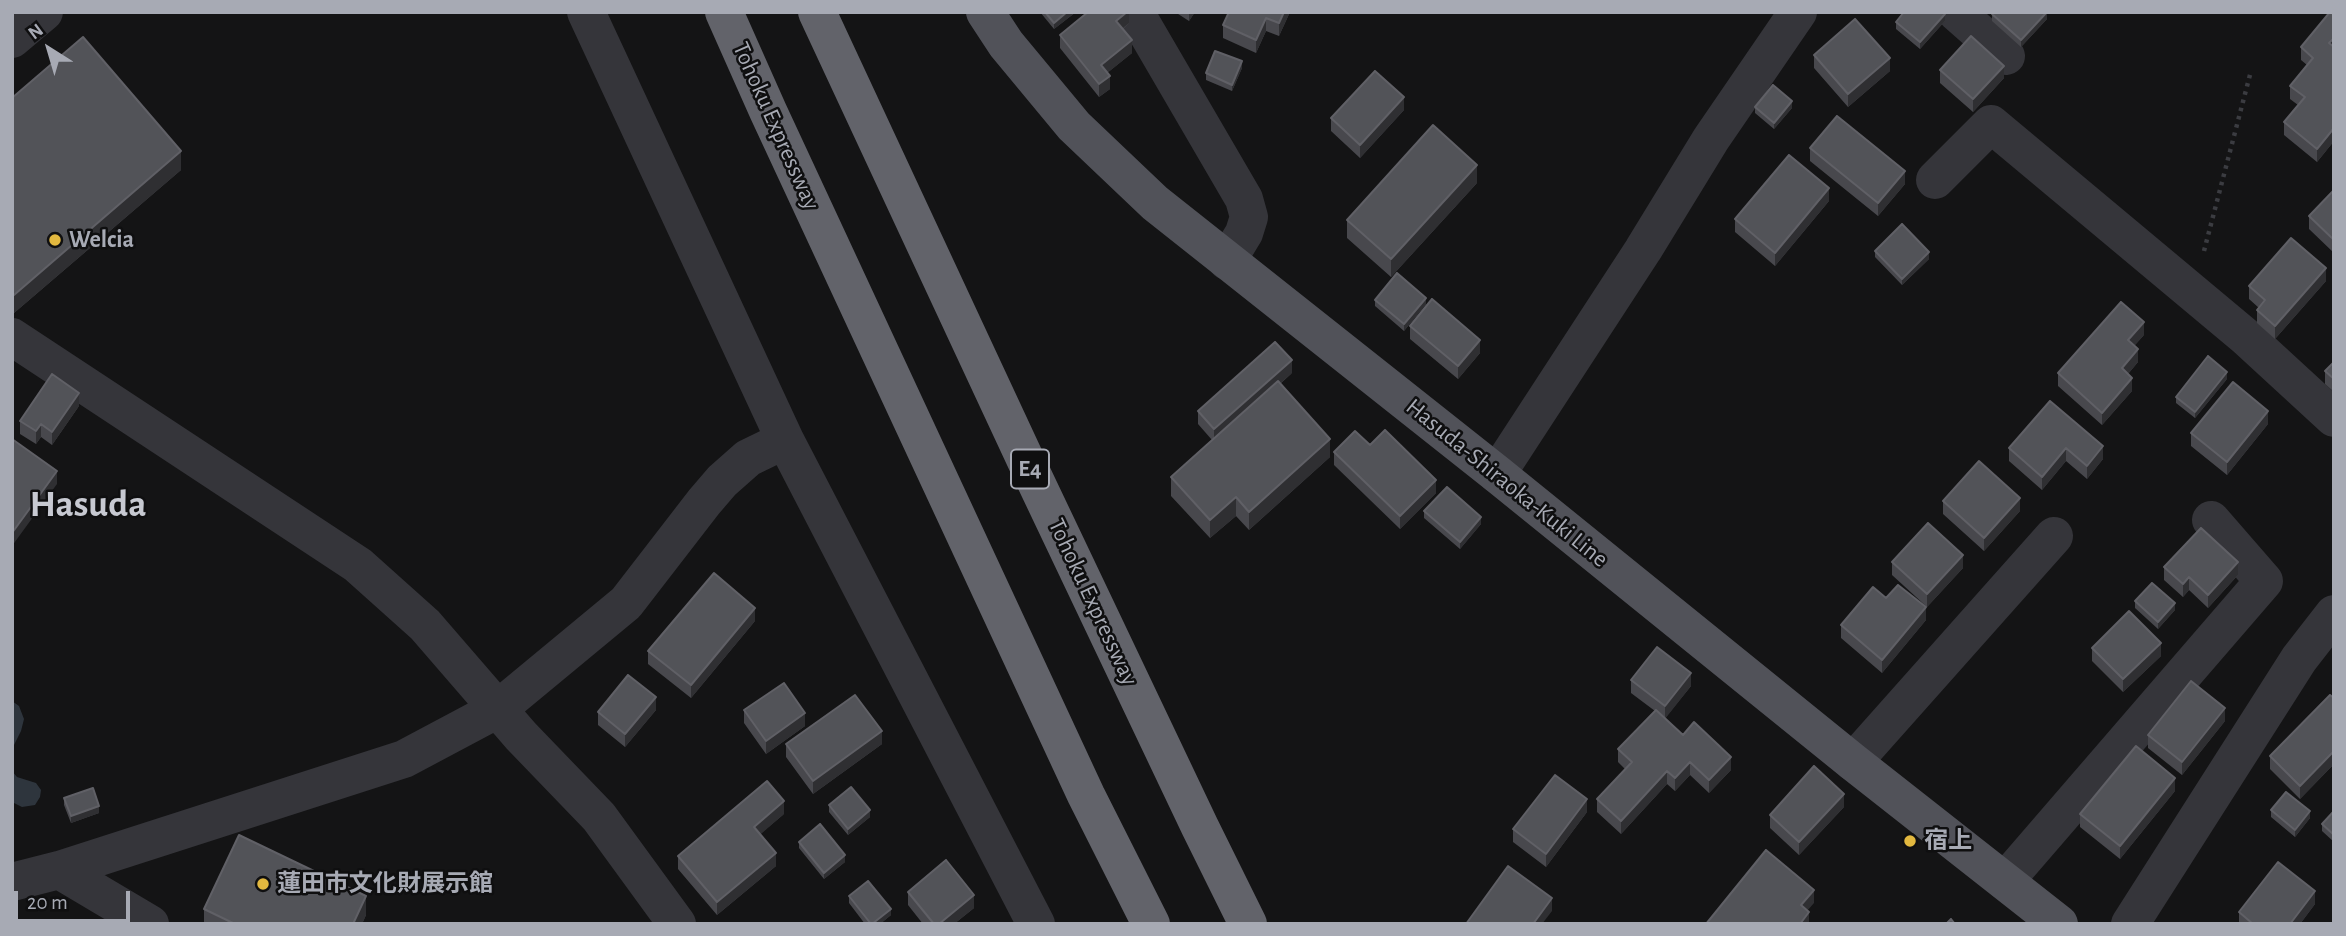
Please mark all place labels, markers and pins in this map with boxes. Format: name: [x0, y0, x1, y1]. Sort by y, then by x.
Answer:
place label: Welcia: [69, 226, 134, 254]
marker: Welcia: [47, 232, 63, 248]
place label: 宿上: [1924, 827, 1972, 855]
marker: 宿上: [1902, 833, 1918, 849]
place label: 蓮田市文化財展示館: [277, 870, 493, 898]
marker: 蓮田市文化財展示館: [255, 876, 271, 892]

